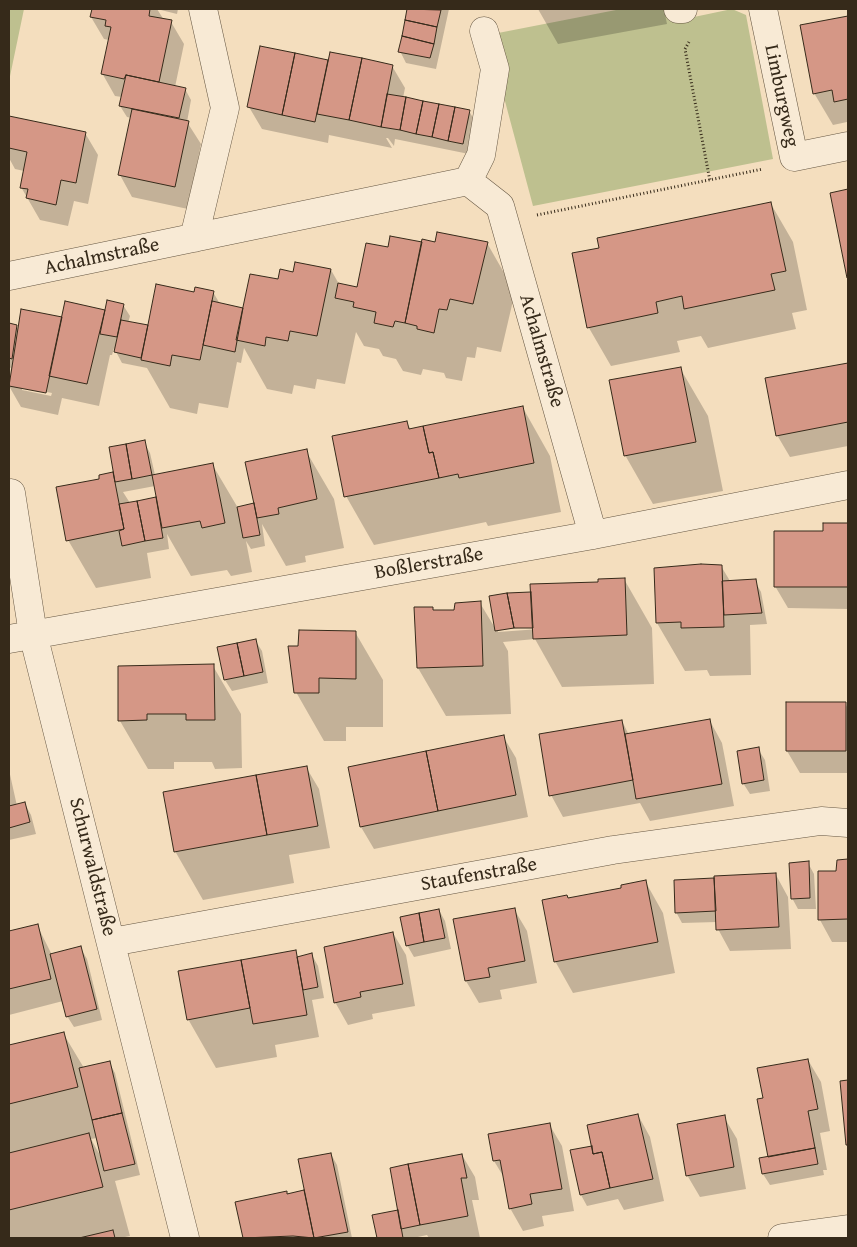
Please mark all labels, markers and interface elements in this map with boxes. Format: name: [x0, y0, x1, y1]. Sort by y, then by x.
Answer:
street label: Limburgweg: [758, 43, 804, 149]
street label: Achalmstraße: [42, 233, 162, 281]
street label: Achalmstraße: [513, 291, 569, 411]
street label: Boßlerstraße: [373, 543, 485, 585]
street label: Schurwaldstraße: [63, 795, 121, 939]
street label: Staufenstraße: [419, 853, 539, 897]

